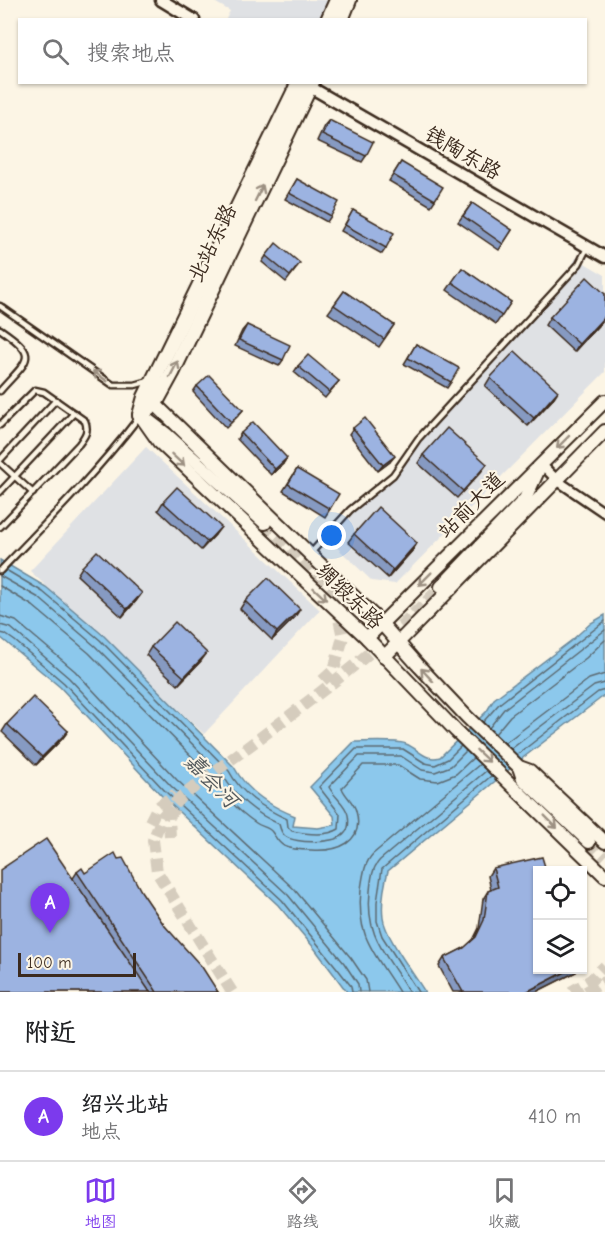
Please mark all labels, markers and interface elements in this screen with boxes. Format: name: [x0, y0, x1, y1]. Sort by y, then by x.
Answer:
search box: [18, 18, 587, 84]
icon: search: [39, 35, 72, 68]
text: 搜索地点: [87, 40, 175, 66]
street label: 钱陶东路: [421, 122, 505, 184]
one-way arrow: [254, 185, 265, 203]
street label: 北站东路: [183, 200, 241, 286]
one-way arrow: [168, 361, 180, 378]
one-way arrow: [92, 370, 109, 382]
one-way arrow: [556, 434, 571, 449]
one-way arrow: [170, 453, 185, 467]
street label: 站前大道: [433, 467, 509, 543]
your location: [317, 521, 346, 550]
street label: 绸缎东路: [311, 558, 389, 634]
one-way arrow: [418, 571, 433, 586]
one-way arrow: [312, 586, 327, 601]
one-way arrow: [420, 667, 434, 682]
water label: 嘉会河: [179, 748, 246, 816]
one-way arrow: [475, 749, 490, 763]
one-way arrow: [543, 815, 558, 829]
map controls: [533, 866, 587, 974]
button: locate: [533, 866, 587, 920]
pin: A: [31, 884, 70, 933]
button: layers: [533, 920, 587, 974]
scale bar: [18, 950, 136, 978]
text: 100 m: [27, 954, 71, 972]
text: 附近: [24, 1018, 76, 1048]
text: 绍兴北站: [81, 1091, 169, 1117]
text: A: [38, 1105, 49, 1128]
text: 410 m: [528, 1105, 581, 1128]
text: 地点: [81, 1120, 121, 1143]
tab: 地图: [84, 1174, 117, 1232]
tab: 路线: [286, 1174, 319, 1232]
tab: 收藏: [488, 1174, 521, 1232]

